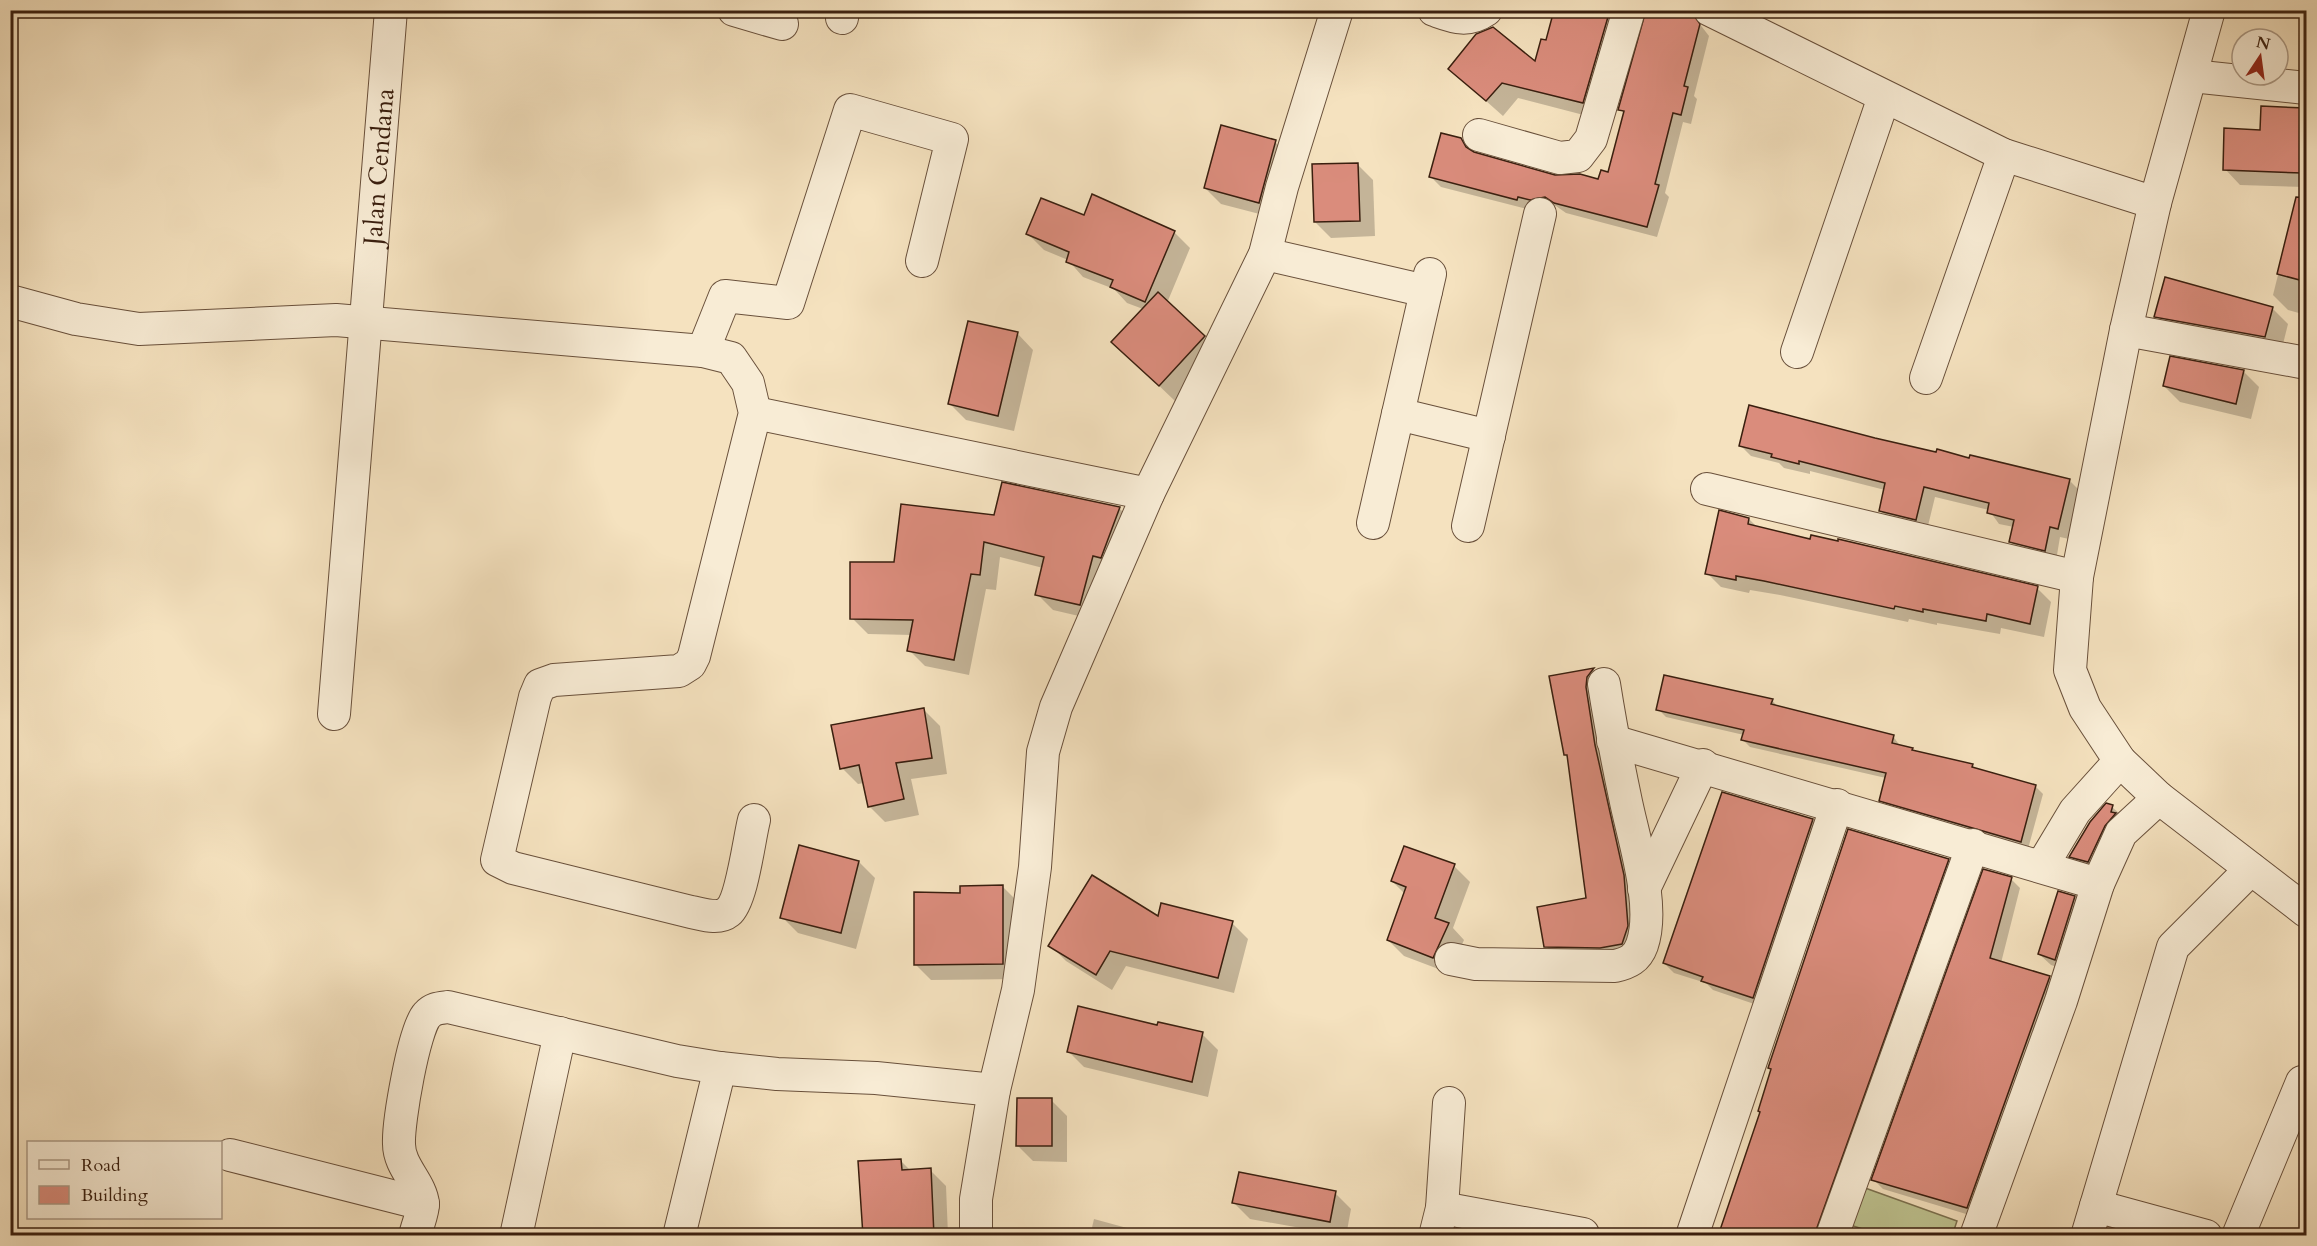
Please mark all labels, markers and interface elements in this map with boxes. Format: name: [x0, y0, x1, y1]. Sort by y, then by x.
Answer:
north arrow: [2230, 27, 2290, 87]
text: N: [2254, 31, 2272, 56]
street label: Jalan Cendana: [354, 87, 402, 251]
legend: [27, 1141, 222, 1219]
text: Road: [81, 1153, 121, 1178]
text: Building: [81, 1183, 149, 1208]

